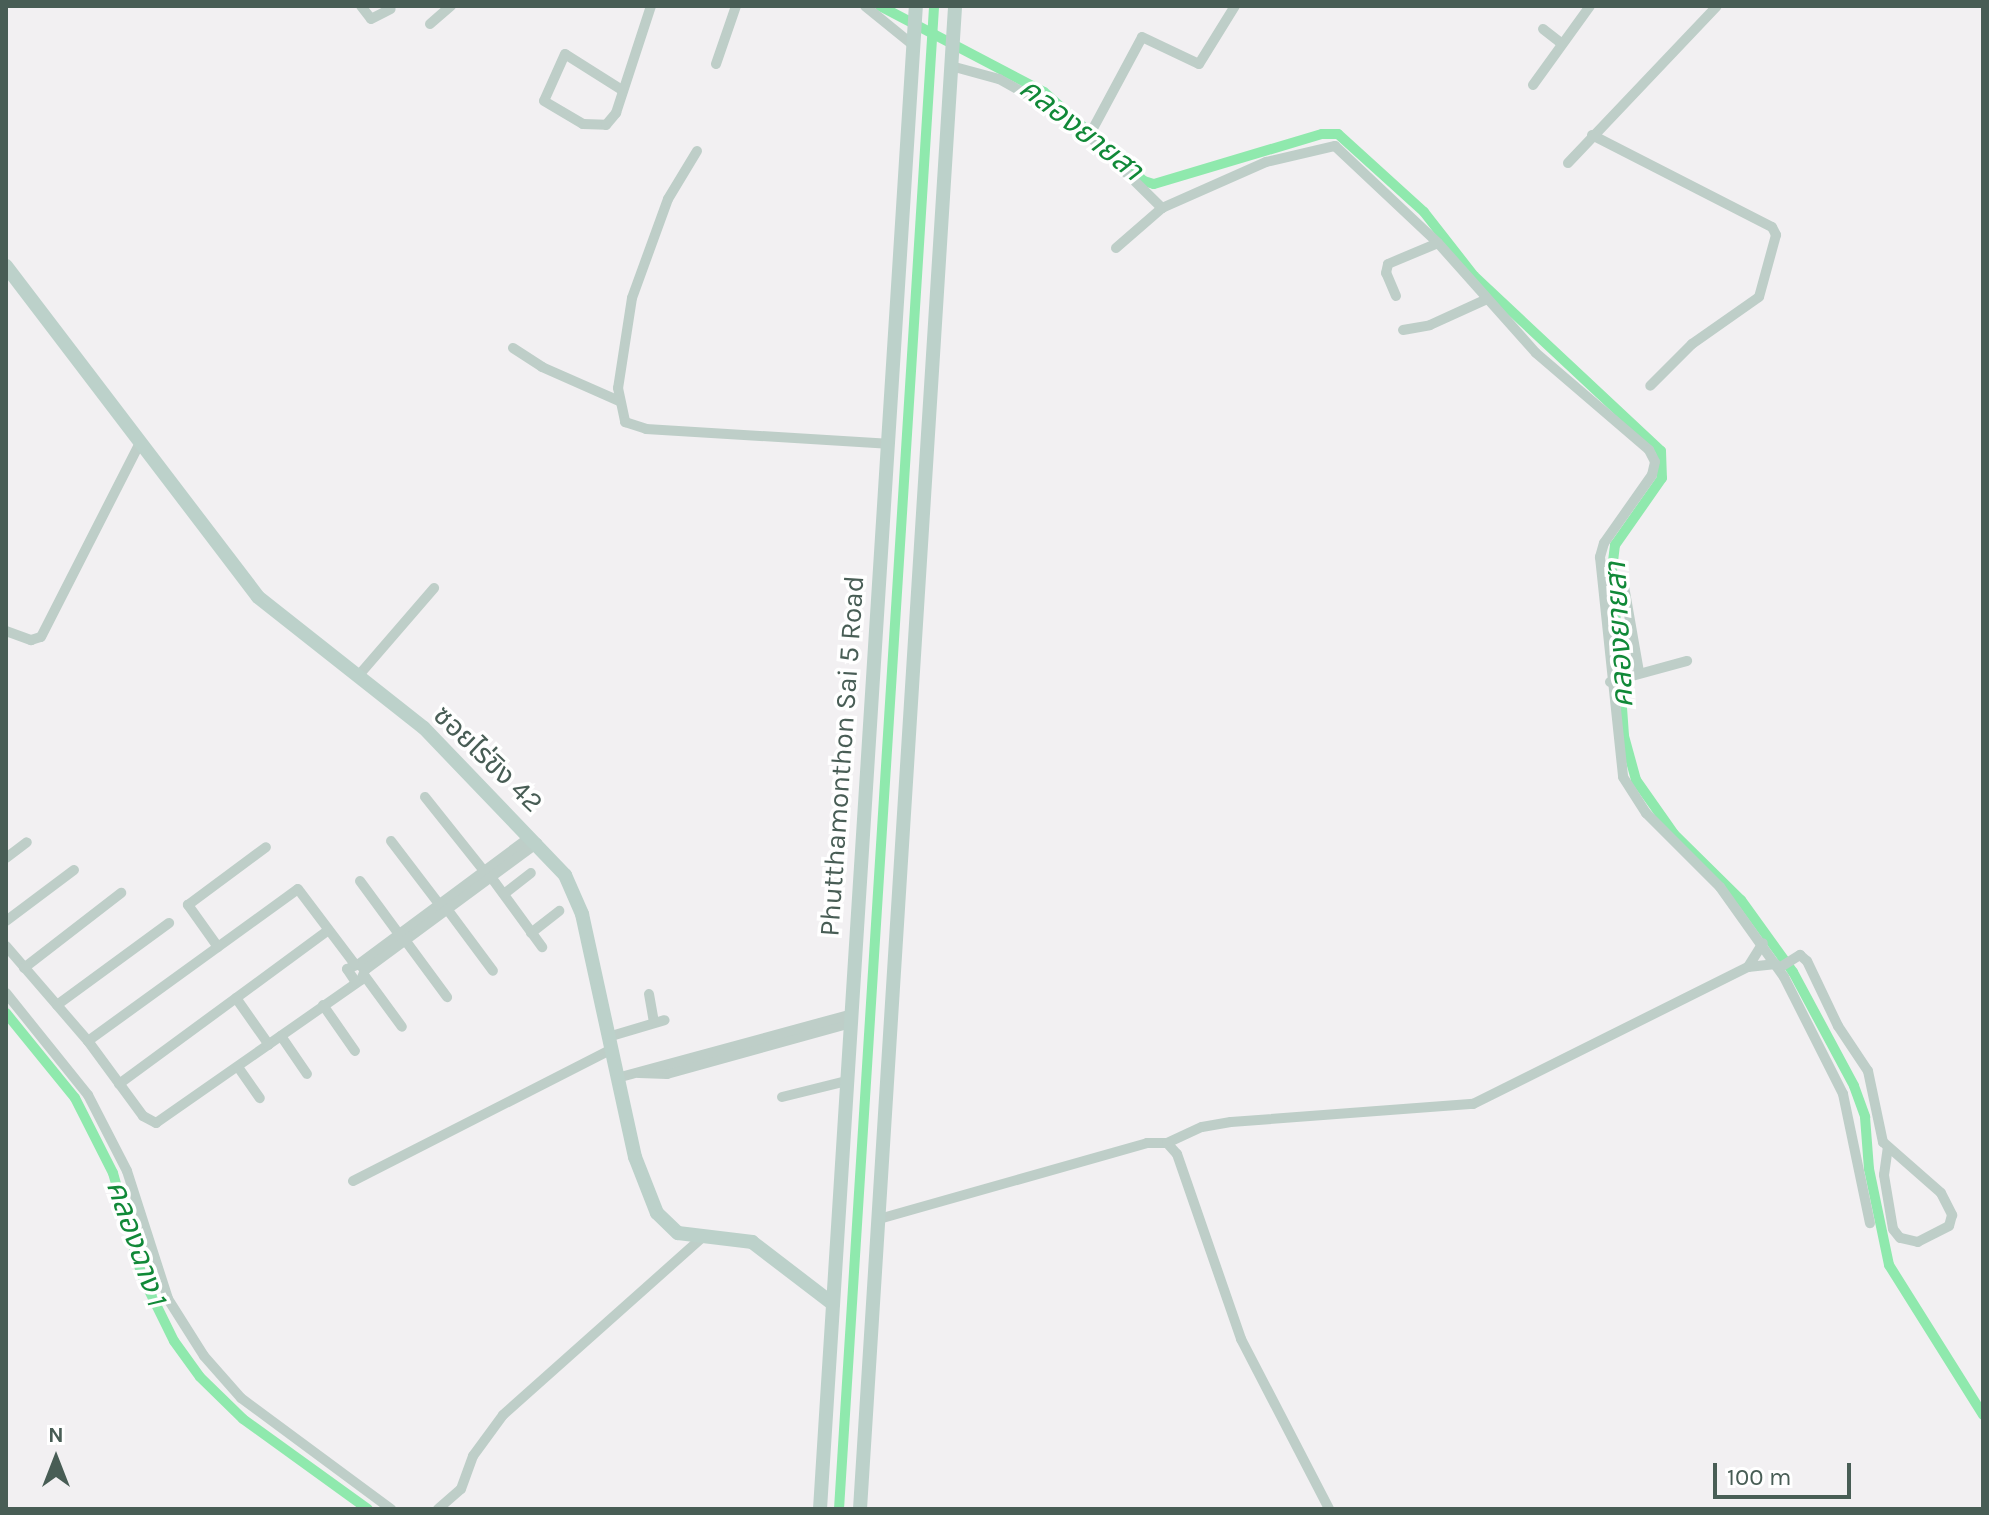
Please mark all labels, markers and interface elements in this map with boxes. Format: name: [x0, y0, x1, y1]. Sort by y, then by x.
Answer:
water label: คลองยายสา: [1012, 70, 1150, 188]
water label: คลองยายสา: [1597, 561, 1641, 709]
street label: Phutthamonthon Sai 5 Road: [813, 574, 871, 938]
street label: ซอยไร่ขิง 42: [426, 699, 550, 819]
water label: คลองฉาง 1: [99, 1175, 175, 1311]
north arrow: [16, 1419, 96, 1499]
text: N: [48, 1422, 64, 1448]
scale bar: [1717, 1447, 1855, 1497]
text: 100 m: [1727, 1463, 1792, 1491]

